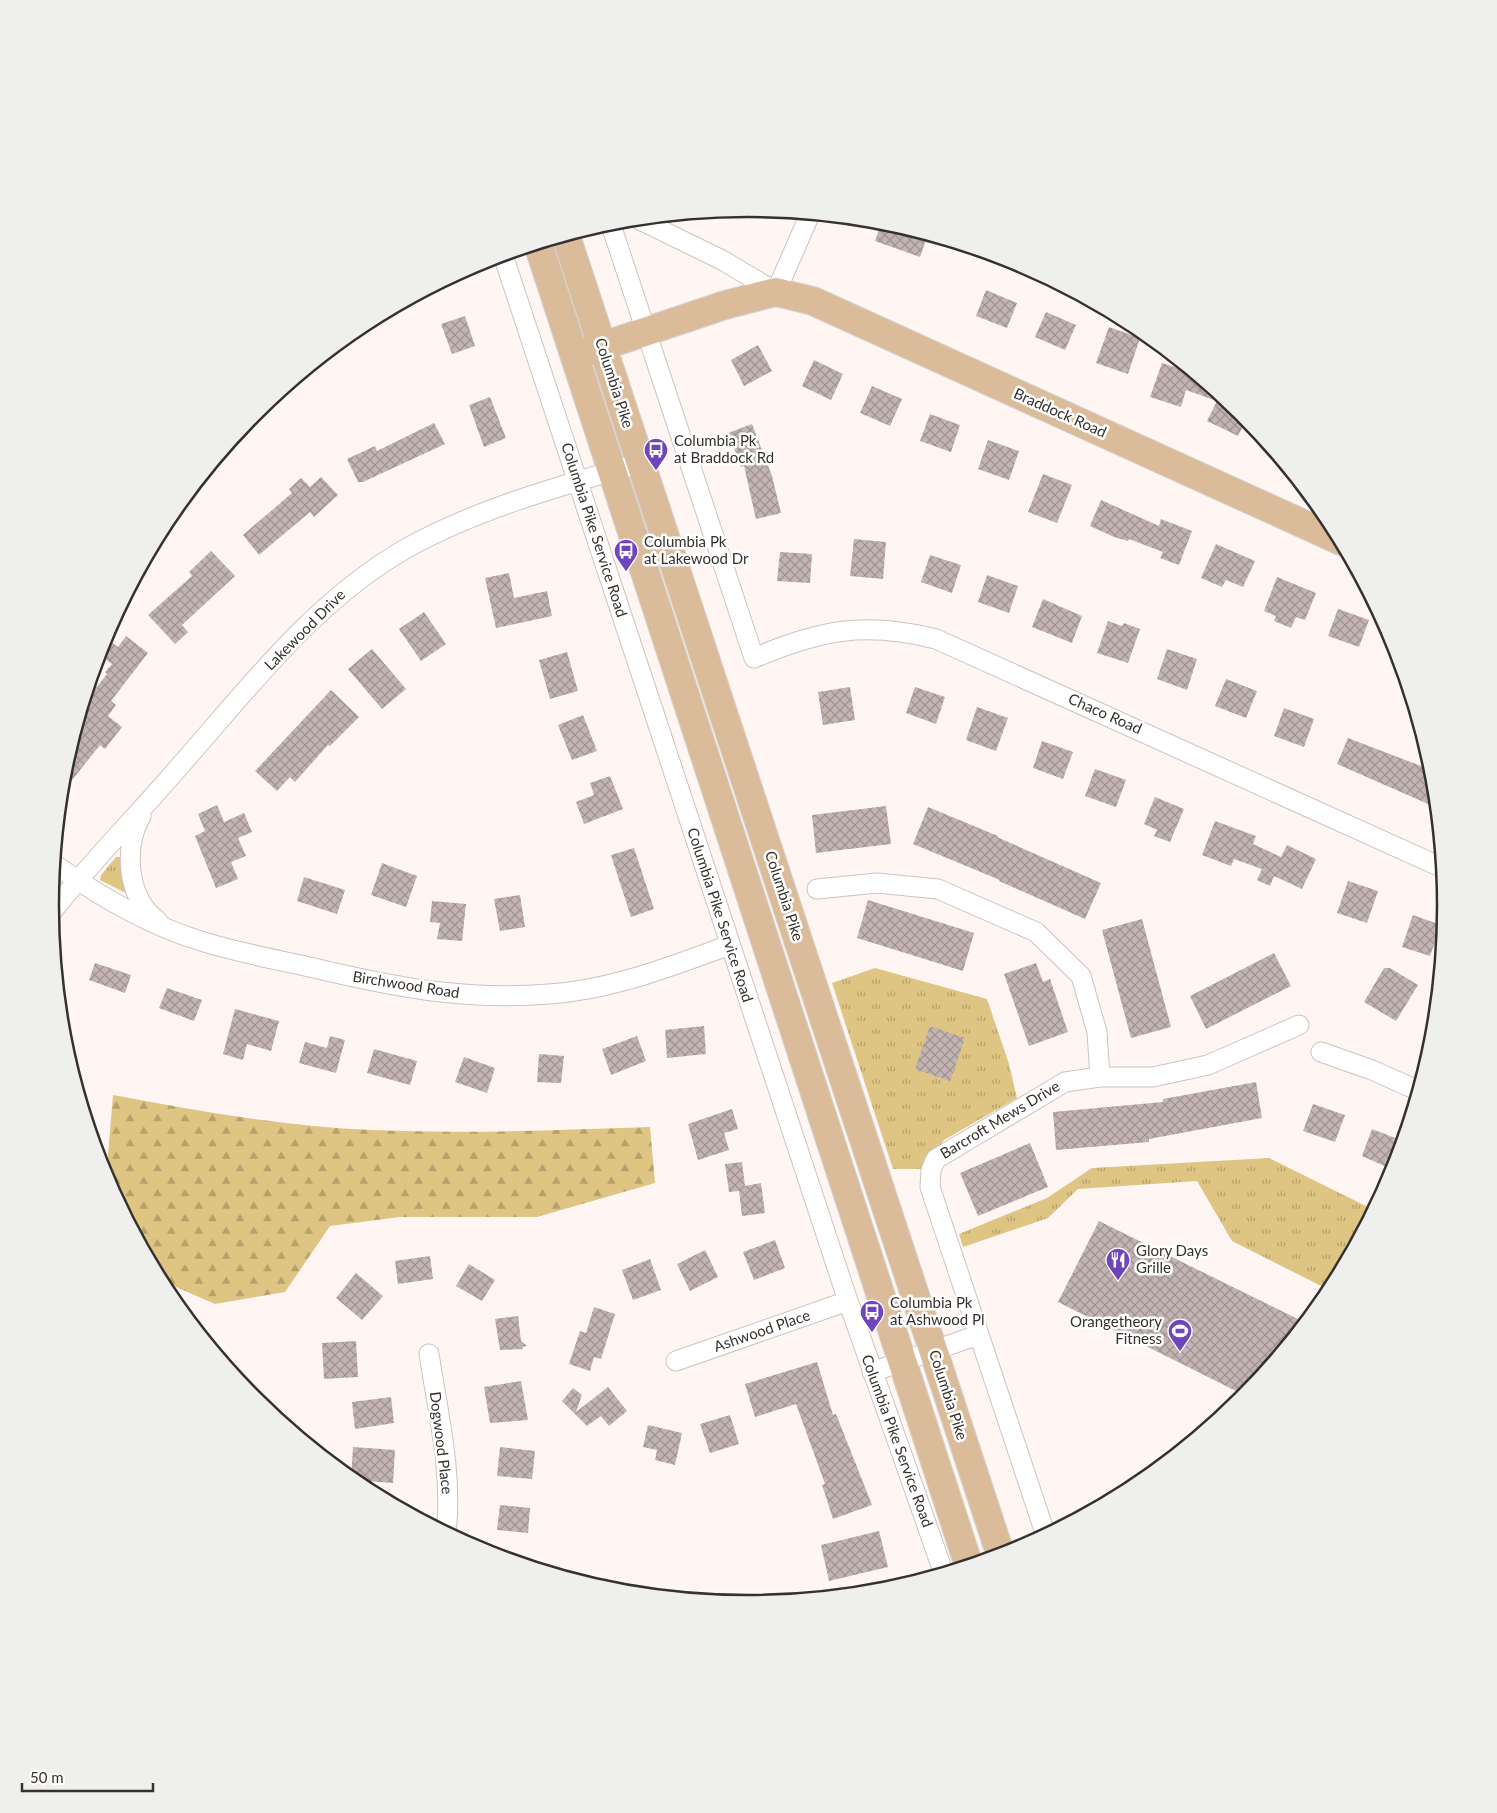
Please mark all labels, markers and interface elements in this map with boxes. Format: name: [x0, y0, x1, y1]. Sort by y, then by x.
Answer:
street label: Columbia Pike: [592, 335, 638, 430]
street label: Braddock Road: [1011, 384, 1110, 441]
place label: Columbia Pk at Braddock Rd: [674, 431, 774, 466]
bus stop icon: Columbia Pk at Braddock Rd: [643, 437, 669, 471]
street label: Columbia Pike Service Road: [558, 440, 632, 619]
place label: Columbia Pk at Lakewood Dr: [644, 532, 749, 567]
bus stop icon: Columbia Pk at Lakewood Dr: [613, 538, 639, 572]
street label: Lakewood Drive: [260, 585, 348, 673]
street label: Chaco Road: [1066, 689, 1145, 737]
street label: Columbia Pike Service Road: [684, 825, 758, 1004]
street label: Columbia Pike: [762, 848, 808, 943]
street label: Birchwood Road: [351, 967, 461, 1001]
street label: Barcroft Mews Drive: [936, 1076, 1063, 1162]
place label: Glory Days Grille: [1136, 1241, 1208, 1276]
restaurant icon: Glory Days Grille: [1105, 1247, 1131, 1281]
place label: Columbia Pk at Ashwood Pl: [890, 1293, 984, 1328]
bus stop icon: Columbia Pk at Ashwood Pl: [859, 1299, 885, 1333]
street label: Ashwood Place: [711, 1305, 812, 1355]
place label: Orangetheory Fitness: [1070, 1312, 1162, 1347]
sports icon: Orangetheory Fitness: [1167, 1318, 1193, 1352]
street label: Columbia Pike: [926, 1347, 972, 1442]
street label: Columbia Pike Service Road: [858, 1352, 938, 1529]
street label: Dogwood Place: [427, 1390, 457, 1495]
scale bar: [22, 1760, 154, 1792]
text: 50 m: [30, 1768, 64, 1786]

